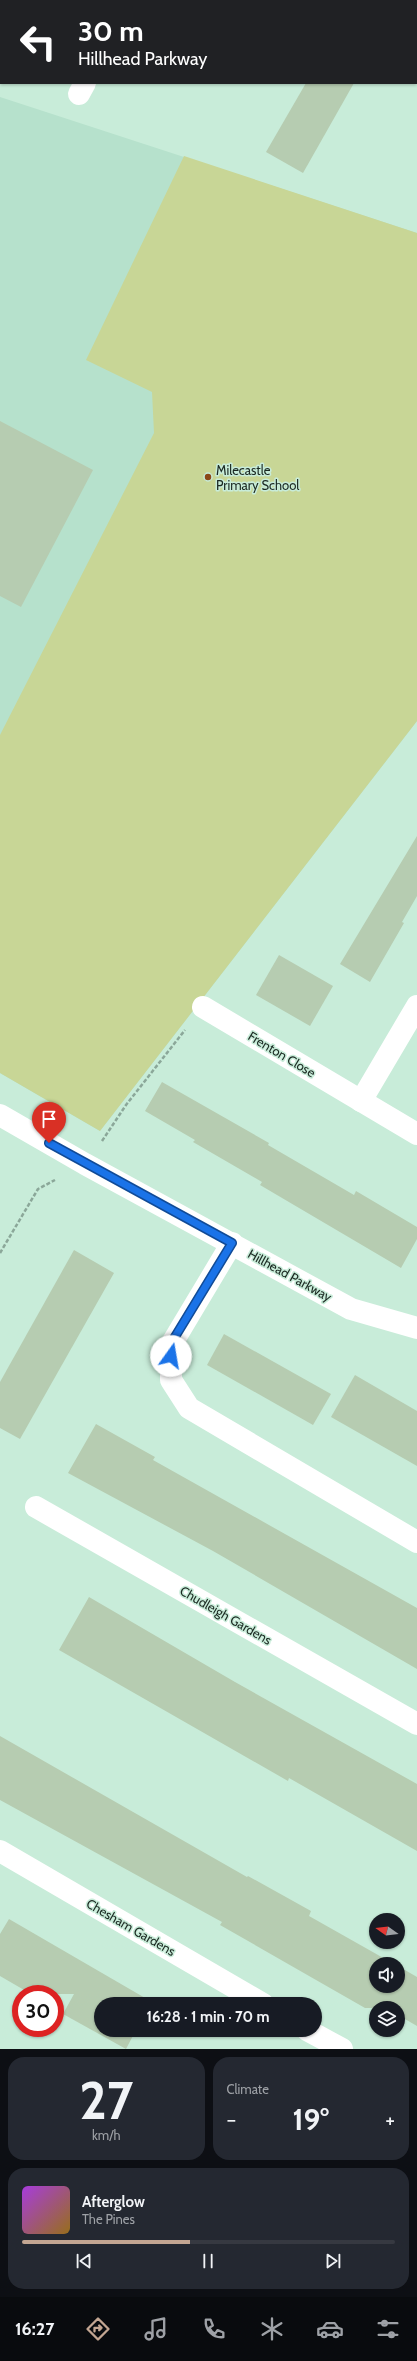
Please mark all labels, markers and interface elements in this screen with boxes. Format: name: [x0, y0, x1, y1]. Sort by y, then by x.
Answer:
text: 30 m: [78, 14, 144, 48]
icon: left: [12, 16, 64, 68]
text: Hillhead Parkway: [78, 48, 207, 70]
place label: Milecastle Primary School: [216, 462, 299, 493]
marker: Milecastle Primary School: [203, 472, 213, 482]
street label: Frenton Close: [245, 1028, 319, 1081]
pin: [32, 1102, 66, 1143]
icon: arrive: [38, 1108, 60, 1130]
street label: Hillhead Parkway: [245, 1245, 335, 1305]
position arrow: [150, 1335, 192, 1377]
street label: Chudleigh Gardens: [177, 1582, 275, 1648]
street label: Chesham Gardens: [84, 1895, 179, 1959]
north arrow: [369, 1913, 405, 1949]
map controls: [369, 1913, 405, 2037]
button: sound: [369, 1957, 405, 1993]
speed limit sign: 30: [12, 1985, 64, 2037]
button: layers: [369, 2001, 405, 2037]
text: 16:28 · 1 min · 70 m: [146, 2008, 270, 2026]
text: 27: [79, 2069, 133, 2132]
text: Climate: [227, 2081, 269, 2097]
text: 19°: [292, 2101, 329, 2138]
text: −: [227, 2106, 236, 2133]
text: +: [385, 2106, 395, 2133]
text: km/h: [92, 2127, 120, 2143]
text: Afterglow: [82, 2193, 145, 2211]
text: The Pines: [82, 2211, 135, 2227]
icon: previous: [73, 2250, 95, 2272]
icon: pause: [197, 2250, 219, 2272]
icon: next: [322, 2250, 344, 2272]
icon: directions: [84, 2315, 112, 2343]
icon: music: [142, 2315, 170, 2343]
icon: phone: [200, 2315, 228, 2343]
icon: climate: [258, 2315, 286, 2343]
icon: car: [316, 2315, 344, 2343]
icon: filters: [374, 2315, 402, 2343]
text: 16:27: [15, 2318, 54, 2340]

